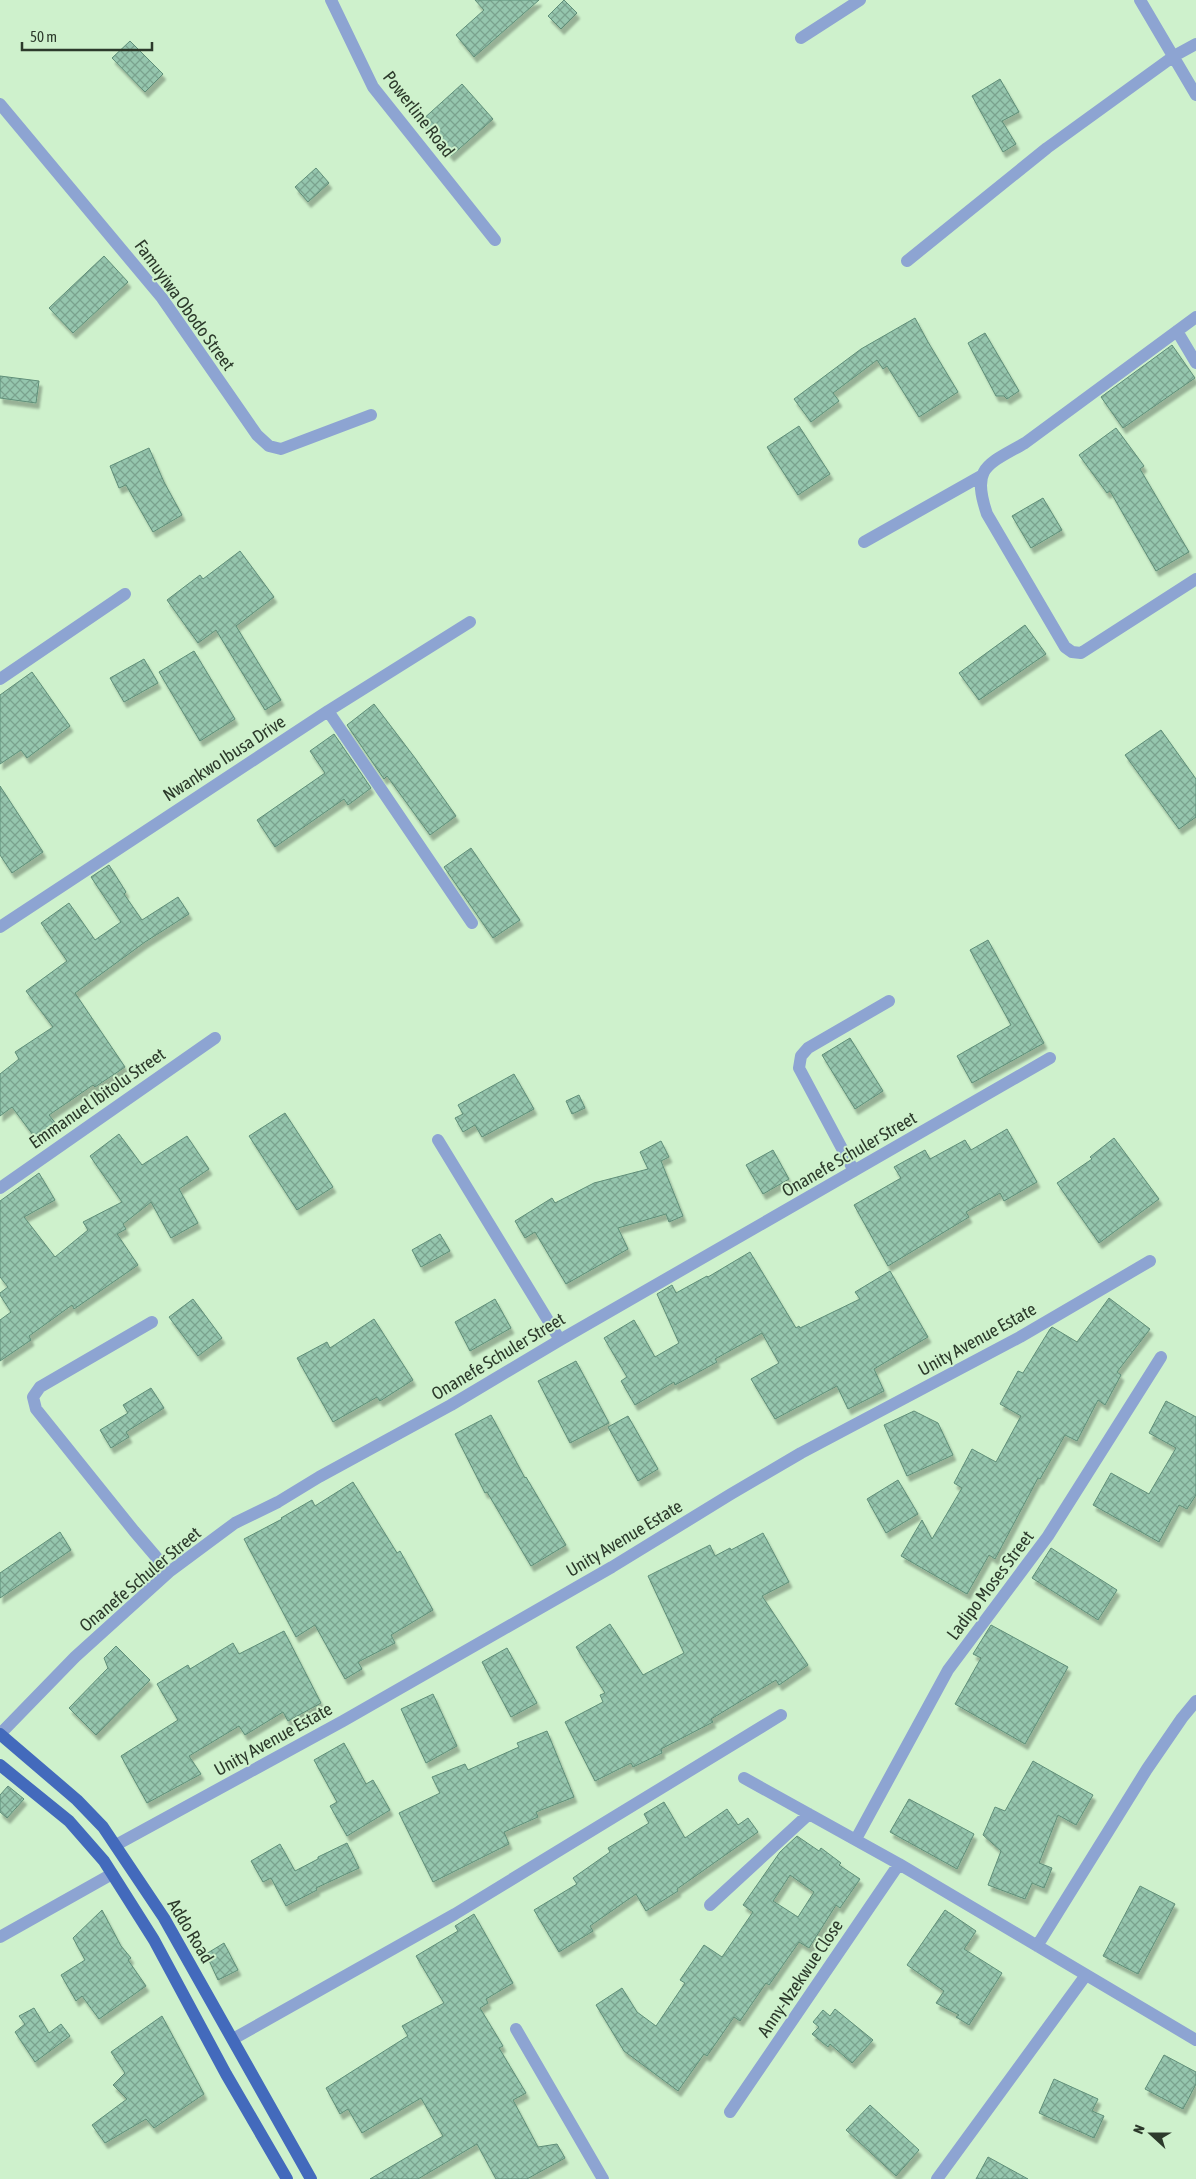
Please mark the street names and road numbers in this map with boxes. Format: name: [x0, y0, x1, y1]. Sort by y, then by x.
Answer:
street label: Powerline Road: [379, 67, 459, 161]
street label: Famuyiwa Obodo Street: [131, 236, 239, 374]
street label: Nwankwo Ibusa Drive: [159, 711, 289, 805]
street label: Emmanuel Ibitolu Street: [25, 1043, 169, 1153]
street label: Onanefe Schuler Street: [778, 1107, 920, 1201]
street label: Unity Avenue Estate: [914, 1298, 1040, 1380]
street label: Onanefe Schuler Street: [428, 1308, 568, 1404]
street label: Unity Avenue Estate: [562, 1495, 686, 1581]
street label: Onanefe Schuler Street: [75, 1522, 205, 1636]
street label: Ladipo Moses Street: [942, 1526, 1038, 1644]
street label: Unity Avenue Estate: [210, 1698, 336, 1780]
street label: Addo Road: [164, 1895, 218, 1967]
street label: Anny-Nzekwue Close: [753, 1915, 847, 2041]

